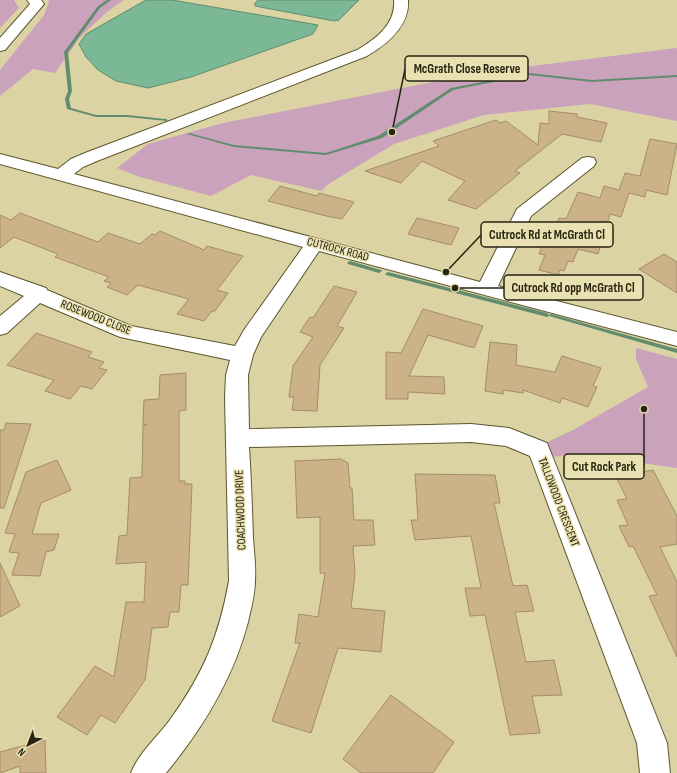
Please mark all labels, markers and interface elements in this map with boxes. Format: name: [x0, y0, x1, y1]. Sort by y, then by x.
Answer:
callout: McGrath Close Reserve: [405, 56, 528, 81]
text: McGrath Close Reserve: [414, 61, 521, 77]
callout: Cutrock Rd at McGrath Cl: [481, 222, 613, 247]
text: Cutrock Rd at McGrath Cl: [489, 227, 605, 243]
street label: CUTROCK ROAD: [305, 234, 371, 265]
callout: Cutrock Rd opp McGrath Cl: [504, 275, 643, 300]
text: Cutrock Rd opp McGrath Cl: [511, 280, 635, 296]
street label: ROSEWOOD CLOSE: [58, 297, 133, 338]
callout: Cut Rock Park: [564, 454, 644, 479]
street label: TALLOWOOD CRESCENT: [535, 455, 583, 549]
text: Cut Rock Park: [572, 459, 637, 475]
street label: COACHWOOD DRIVE: [232, 470, 249, 550]
north arrow: [8, 725, 48, 765]
text: N: [15, 745, 28, 759]

